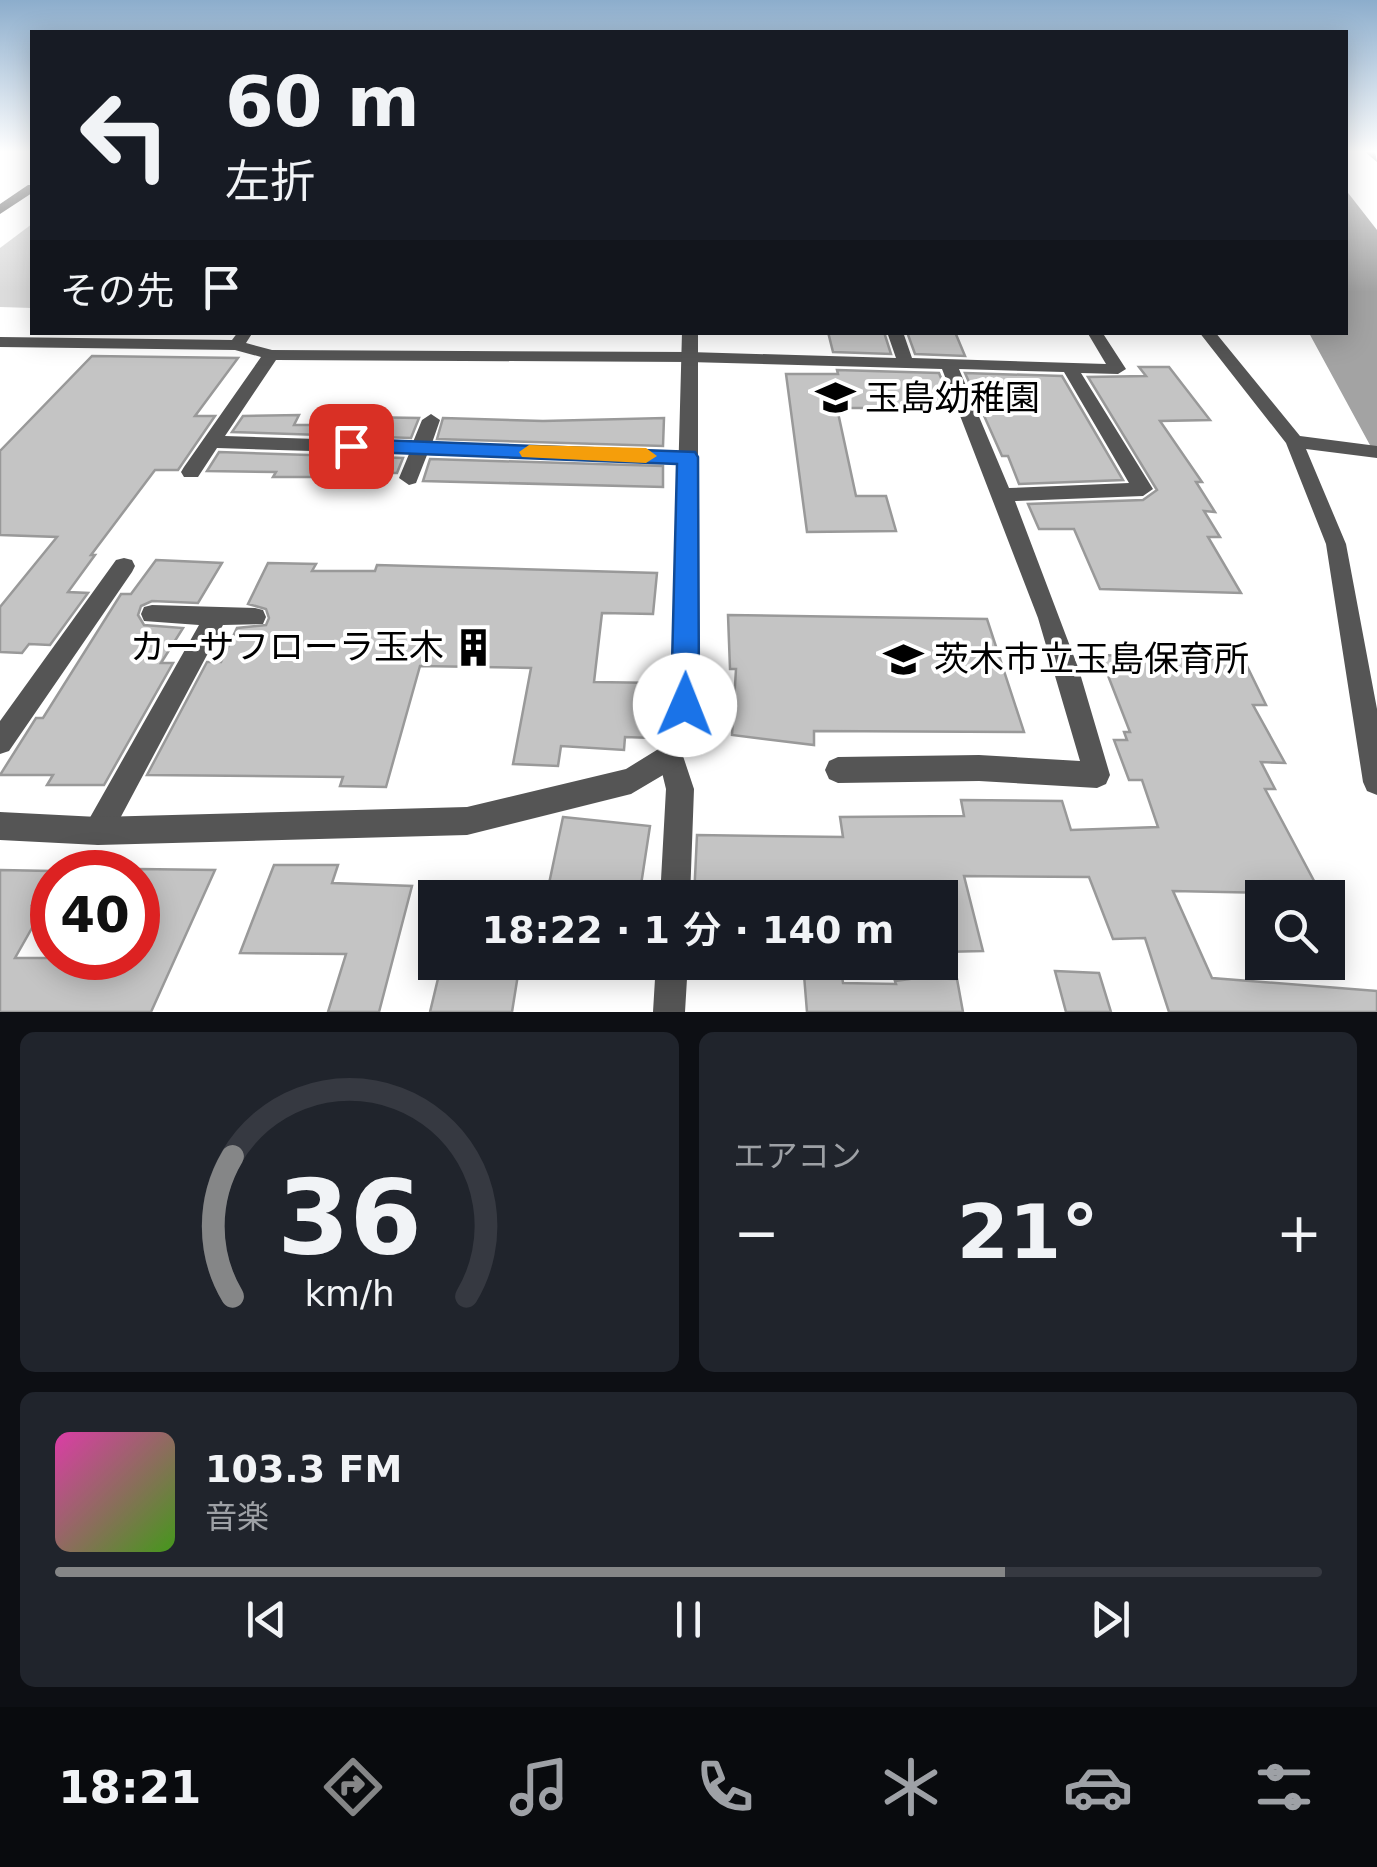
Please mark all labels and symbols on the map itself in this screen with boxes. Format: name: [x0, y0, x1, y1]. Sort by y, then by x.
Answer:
school or university icon: 玉島幼稚園: [814, 377, 856, 419]
place label: 玉島幼稚園: [865, 378, 1040, 418]
pin: [309, 404, 394, 489]
building icon: カーサフローラ玉木: [453, 626, 495, 668]
place label: カーサフローラ玉木: [130, 627, 444, 667]
school or university icon: 茨木市立玉島保育所: [883, 638, 925, 680]
place label: 茨木市立玉島保育所: [934, 639, 1249, 679]
position arrow: [633, 653, 737, 757]
speed limit sign: 40: [30, 850, 160, 980]

